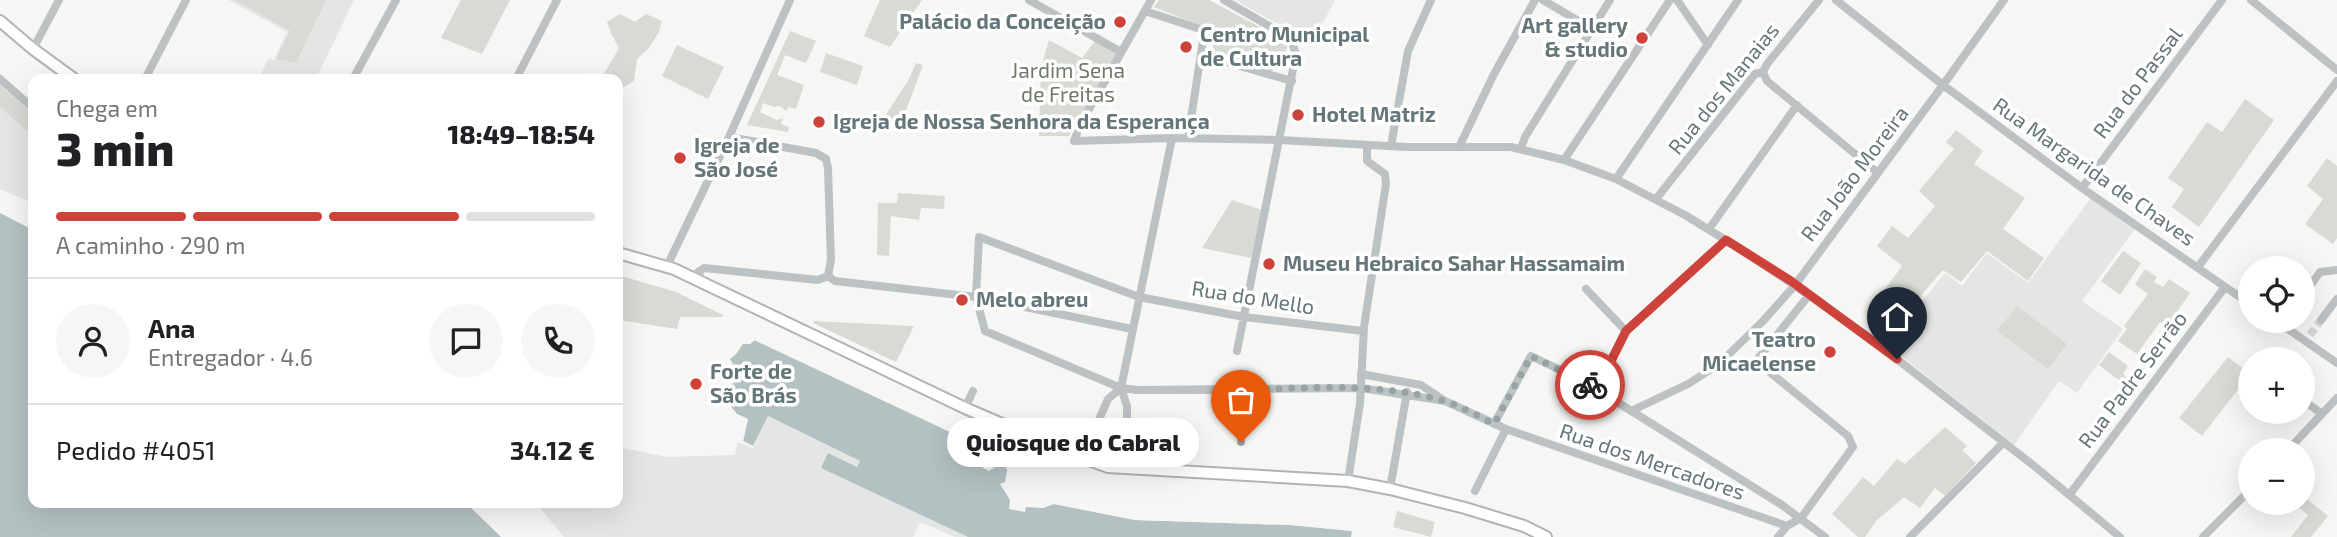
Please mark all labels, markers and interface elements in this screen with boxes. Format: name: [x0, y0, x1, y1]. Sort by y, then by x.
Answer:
place label: Palácio da Conceição: [899, 8, 1106, 35]
place label: Art gallery & studio: [1522, 12, 1628, 61]
marker: Palácio da Conceição: [1112, 14, 1128, 30]
street label: Rua dos Manaias: [1662, 17, 1783, 159]
place label: Centro Municipal de Cultura: [1200, 21, 1369, 70]
street label: Rua do Passal: [2087, 21, 2187, 143]
marker: Art gallery & studio: [1634, 30, 1650, 46]
marker: Centro Municipal de Cultura: [1178, 39, 1194, 55]
park label: Jardim Sena de Freitas: [1011, 57, 1125, 106]
street label: Rua Margarida de Chaves: [1989, 91, 2201, 250]
text: Chega em: [56, 94, 158, 122]
place label: Hotel Matriz: [1312, 101, 1436, 126]
street label: Rua João Moreira: [1795, 101, 1913, 246]
marker: Hotel Matriz: [1290, 107, 1306, 123]
place label: Igreja de Nossa Senhora da Esperança: [833, 108, 1210, 135]
marker: Igreja de Nossa Senhora da Esperança: [811, 114, 827, 130]
text: 18:49–18:54: [448, 118, 595, 149]
text: 3 min: [56, 120, 174, 175]
place label: Igreja de São José: [694, 132, 780, 181]
marker: Igreja de São José: [672, 150, 688, 166]
text: A caminho · 290 m: [56, 231, 245, 259]
place label: Museu Hebraico Sahar Hassamaim: [1283, 250, 1625, 275]
marker: Museu Hebraico Sahar Hassamaim: [1261, 256, 1277, 272]
map controls: [2238, 256, 2315, 515]
button: locate: [2238, 256, 2315, 333]
street label: Rua do Mello: [1190, 274, 1316, 319]
place label: Melo abreu: [976, 286, 1088, 311]
pin: [1867, 287, 1927, 359]
marker: Melo abreu: [954, 292, 970, 308]
icon: home: [1878, 298, 1916, 336]
button: person: [56, 304, 130, 378]
button: chat: [429, 304, 503, 378]
button: phone: [521, 304, 595, 378]
street label: Rua Padre Serrão: [2072, 306, 2191, 452]
text: Ana: [148, 312, 195, 343]
place label: Teatro Micaelense: [1702, 326, 1816, 375]
text: Entregador · 4.6: [148, 343, 313, 371]
marker: Teatro Micaelense: [1822, 344, 1838, 360]
button: +: [2238, 347, 2315, 424]
courier: [1555, 350, 1625, 420]
place label: Forte de São Brás: [710, 358, 797, 407]
icon: bike: [1571, 366, 1609, 404]
pin: [1211, 370, 1271, 442]
marker: Forte de São Brás: [688, 376, 704, 392]
icon: bag: [1222, 381, 1260, 419]
street label: Rua dos Mercadores: [1557, 417, 1748, 504]
callout: Quiosque do Cabral: [947, 418, 1199, 466]
text: Quiosque do Cabral: [966, 428, 1180, 456]
text: Pedido #4051: [56, 434, 216, 465]
text: 34.12 €: [510, 434, 595, 465]
button: −: [2238, 438, 2315, 515]

